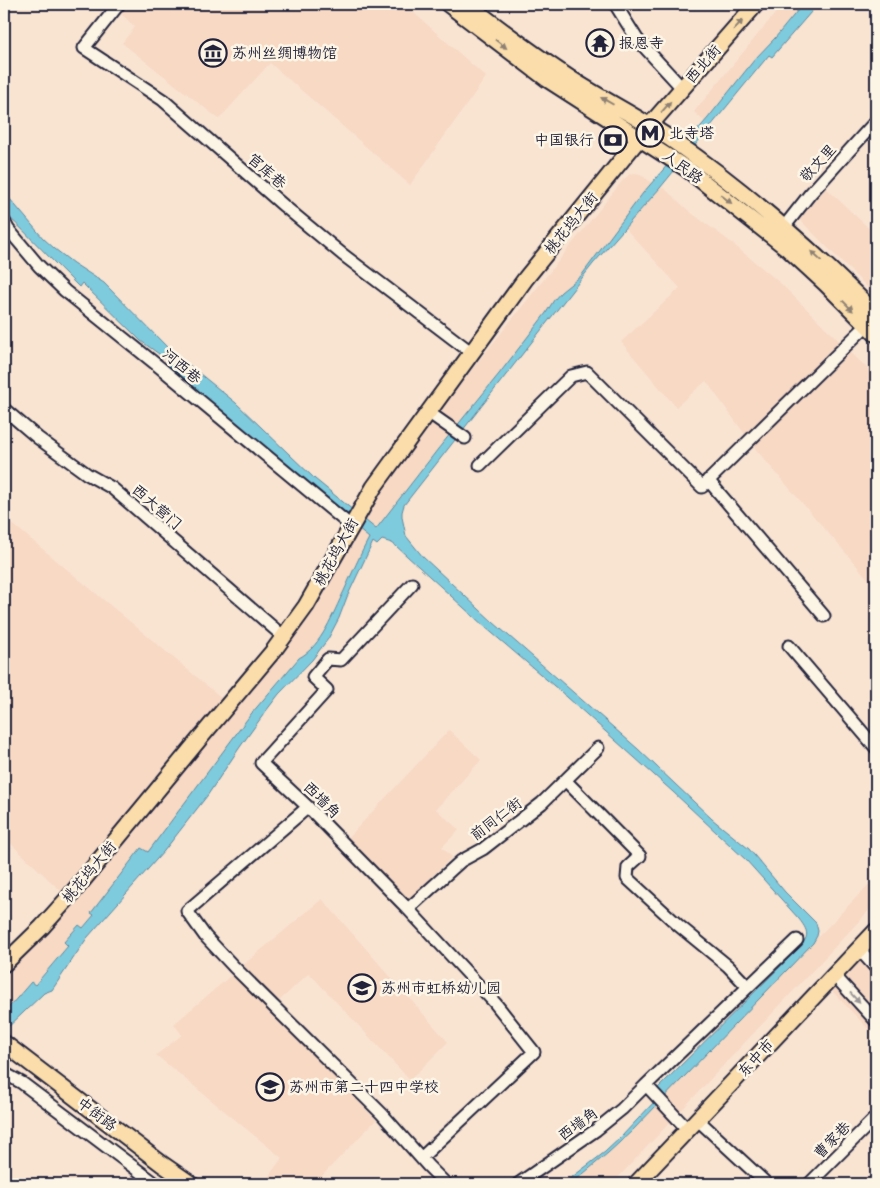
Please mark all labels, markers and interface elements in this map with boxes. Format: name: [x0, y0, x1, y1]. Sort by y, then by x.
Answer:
one-way arrow: [732, 18, 743, 31]
temple icon: 报恩寺: [585, 28, 615, 58]
place label: 报恩寺: [619, 33, 664, 52]
museum icon: 苏州丝绸博物馆: [198, 38, 228, 68]
one-way arrow: [494, 39, 507, 50]
street label: 西北街: [681, 40, 725, 87]
place label: 苏州丝绸博物馆: [232, 43, 337, 62]
one-way arrow: [600, 97, 615, 105]
one-way arrow: [660, 101, 672, 113]
metro station icon: 北寺塔: [635, 118, 665, 148]
place label: 北寺塔: [669, 123, 714, 142]
bank icon: 中国银行: [598, 125, 628, 155]
place label: 中国银行: [534, 130, 594, 149]
street label: 敬文里: [795, 140, 840, 186]
street label: 人民路: [660, 146, 707, 188]
street label: 官库巷: [244, 149, 291, 193]
street label: 桃花坞大街: [540, 188, 602, 258]
one-way arrow: [719, 194, 732, 205]
one-way arrow: [811, 250, 823, 262]
one-way arrow: [842, 300, 854, 312]
street label: 河西巷: [159, 344, 206, 387]
street label: 西大营门: [128, 480, 186, 533]
street label: 桃花坞大街: [309, 514, 362, 589]
street label: 西墙角: [300, 777, 345, 822]
street label: 前同仁街: [466, 793, 525, 844]
street label: 桃花坞大街: [57, 837, 120, 907]
school or university icon: 苏州市虹桥幼儿园: [347, 973, 377, 1003]
place label: 苏州市虹桥幼儿园: [381, 978, 501, 997]
one-way arrow: [849, 991, 861, 1003]
street label: 东中市: [733, 1035, 778, 1081]
school or university icon: 苏州市第二十四中学校: [255, 1072, 285, 1102]
place label: 苏州市第二十四中学校: [289, 1077, 439, 1096]
street label: 中街路: [74, 1092, 121, 1135]
street label: 西墙角: [554, 1103, 601, 1145]
street label: 曹家巷: [809, 1117, 854, 1162]

